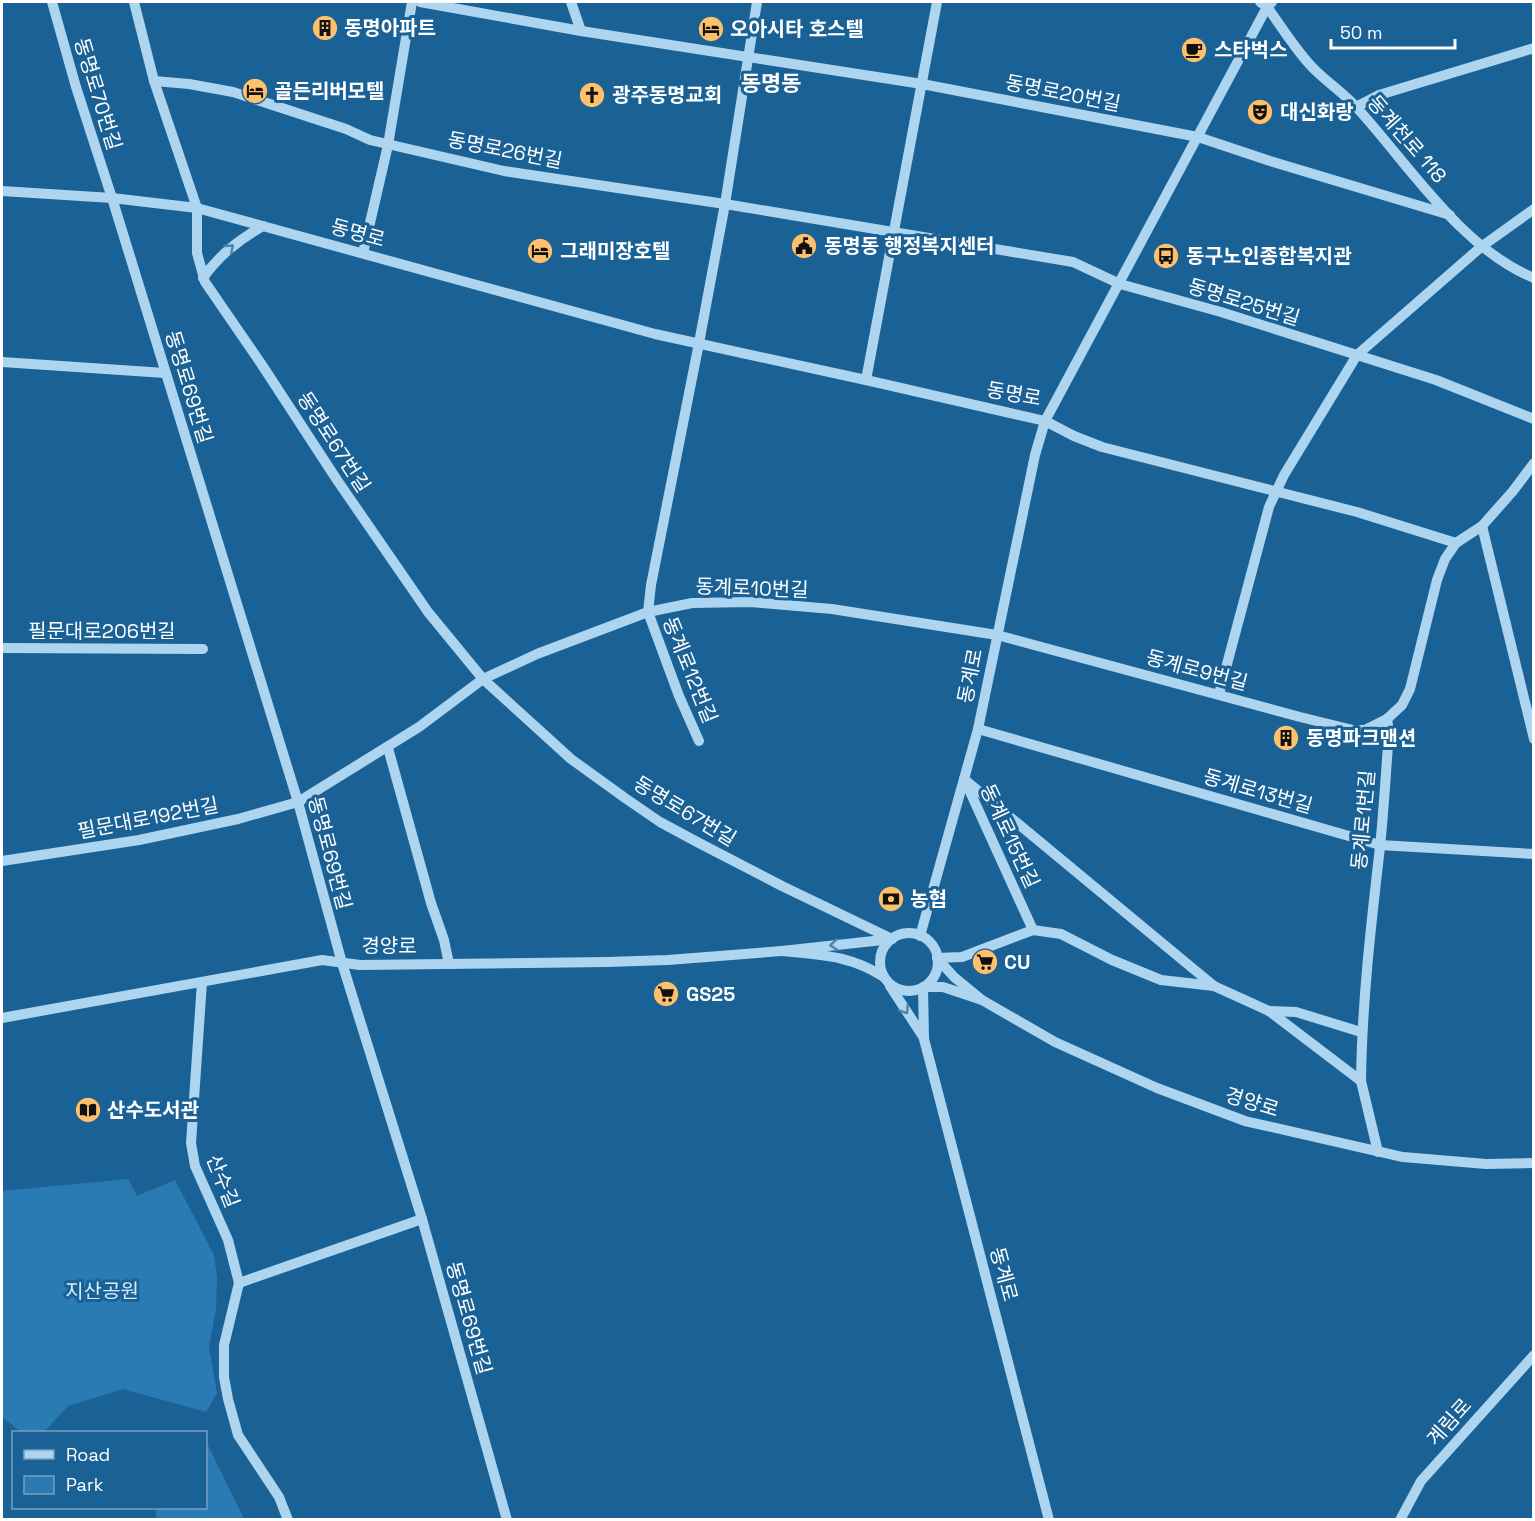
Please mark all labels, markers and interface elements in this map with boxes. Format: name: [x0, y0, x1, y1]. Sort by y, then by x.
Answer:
scale bar: [1331, 12, 1456, 50]
building icon: 동명아파트: [310, 13, 340, 43]
hotel icon: 오아시타 호스텔: [696, 14, 726, 44]
place label: 동명아파트: [344, 15, 436, 41]
place label: 오아시타 호스텔: [730, 16, 864, 42]
text: 50 m: [1340, 21, 1382, 44]
street label: 동명로70번길: [69, 35, 127, 153]
cafe icon: 스타벅스: [1179, 35, 1209, 65]
place label: 스타벅스: [1214, 37, 1288, 63]
district label: 동명동: [741, 69, 801, 97]
street label: 동명로20번길: [1003, 69, 1123, 117]
hotel icon: 골든리버모텔: [240, 76, 270, 106]
place label: 골든리버모텔: [274, 78, 384, 104]
church icon: 광주동명교회: [577, 80, 607, 110]
place label: 광주동명교회: [612, 82, 722, 108]
street label: 동계천로 118: [1362, 90, 1452, 188]
theatre icon: 대신화랑: [1245, 97, 1275, 127]
place label: 대신화랑: [1280, 99, 1354, 125]
street label: 동명로26번길: [445, 126, 565, 174]
street label: 동명로: [328, 213, 388, 253]
public building icon: 동명동 행정복지센터: [789, 231, 819, 261]
place label: 동명동 행정복지센터: [824, 233, 995, 259]
hotel icon: 그래미장호텔: [525, 236, 555, 266]
place label: 그래미장호텔: [560, 238, 670, 264]
bus stop icon: 동구노인종합복지관: [1151, 241, 1181, 271]
place label: 동구노인종합복지관: [1186, 243, 1352, 269]
one-way arrow: [223, 244, 234, 255]
street label: 동명로25번길: [1185, 273, 1303, 331]
street label: 동명로69번길: [160, 328, 218, 446]
street label: 동명로: [985, 376, 1043, 412]
street label: 동명로67번길: [292, 387, 376, 497]
street label: 동계로10번길: [695, 573, 809, 603]
street label: 동계로12번길: [657, 613, 723, 727]
street label: 필문대로206번길: [28, 618, 176, 644]
street label: 동계로9번길: [1143, 644, 1251, 696]
street label: 동계로: [952, 646, 988, 706]
building icon: 동명파크맨션: [1271, 723, 1301, 753]
place label: 동명파크맨션: [1306, 725, 1416, 751]
street label: 동계로13번길: [1200, 763, 1316, 819]
street label: 동계로1번길: [1346, 769, 1380, 871]
street label: 동명로67번길: [629, 770, 741, 852]
street label: 동계로15번길: [974, 780, 1046, 892]
street label: 필문대로192번길: [75, 792, 221, 844]
street label: 동명로69번길: [302, 793, 358, 913]
bank icon: 농협: [876, 884, 906, 914]
place label: 농협: [910, 886, 947, 912]
street label: 경양로: [361, 933, 417, 959]
one-way arrow: [829, 938, 838, 951]
supermarket icon: CU: [970, 947, 1000, 977]
place label: CU: [1004, 949, 1030, 975]
supermarket icon: GS25: [651, 979, 681, 1009]
place label: GS25: [686, 981, 735, 1007]
one-way arrow: [898, 1004, 910, 1014]
street label: 경양로: [1222, 1081, 1282, 1123]
library icon: 산수도서관: [73, 1095, 103, 1125]
place label: 산수도서관: [107, 1097, 200, 1123]
street label: 산수길: [201, 1151, 245, 1211]
street label: 동계로: [984, 1244, 1024, 1304]
street label: 동명로69번길: [440, 1258, 498, 1378]
park label: 지산공원: [65, 1278, 139, 1304]
street label: 계림로: [1421, 1393, 1477, 1451]
legend: [12, 1431, 207, 1509]
text: Road: [66, 1443, 110, 1466]
text: Park: [66, 1473, 104, 1496]

